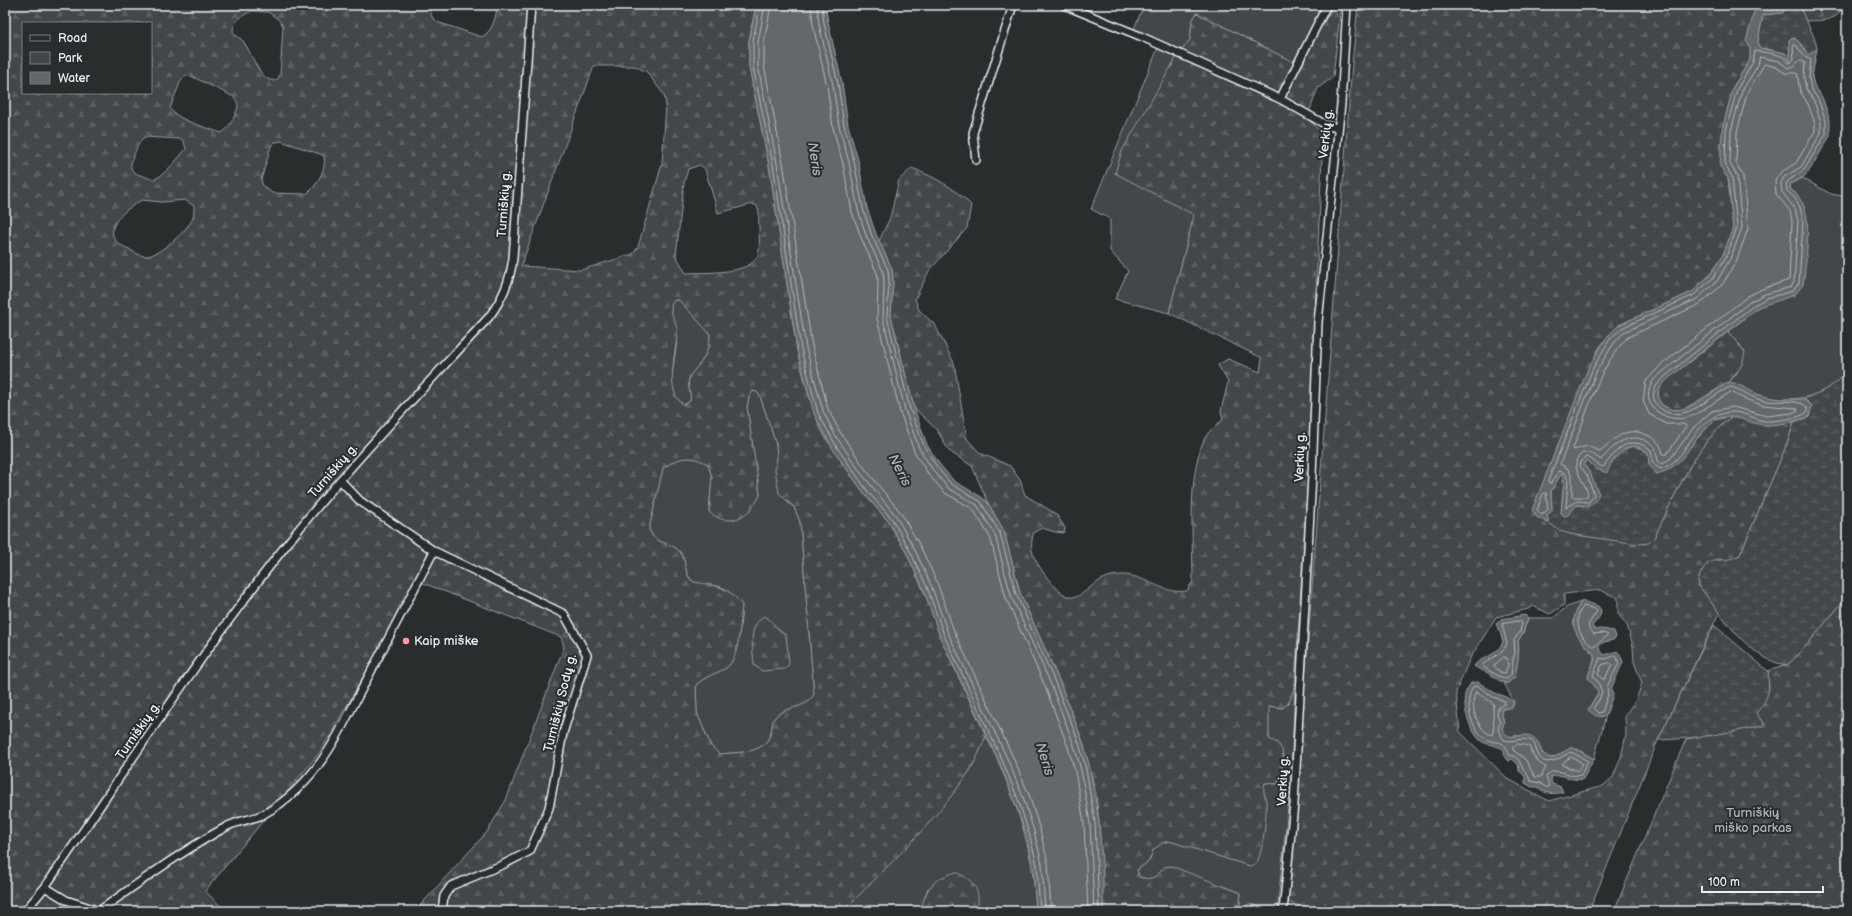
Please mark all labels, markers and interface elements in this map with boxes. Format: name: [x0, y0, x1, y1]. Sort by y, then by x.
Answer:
legend: [22, 22, 152, 94]
text: Road: [58, 31, 87, 46]
text: Park: [58, 51, 82, 66]
text: Water: [58, 71, 90, 86]
street label: Verkių g.: [1315, 108, 1337, 160]
water label: Neris: [804, 141, 826, 177]
street label: Turniškių g.: [494, 170, 514, 238]
street label: Verkių g.: [1291, 431, 1309, 482]
street label: Turniškių g.: [305, 440, 361, 501]
water label: Neris: [885, 451, 915, 489]
place label: Kaip miške: [414, 633, 479, 649]
marker: Kaip miške: [401, 636, 411, 646]
street label: Turniškių Sodų g.: [540, 652, 580, 754]
street label: Turniškių g.: [112, 699, 164, 763]
water label: Neris: [1032, 740, 1058, 778]
street label: Verkių g.: [1274, 755, 1292, 806]
park label: Turniškių miško parkas: [1714, 805, 1792, 836]
scale bar: [1702, 868, 1823, 894]
text: 100 m: [1708, 875, 1740, 890]

